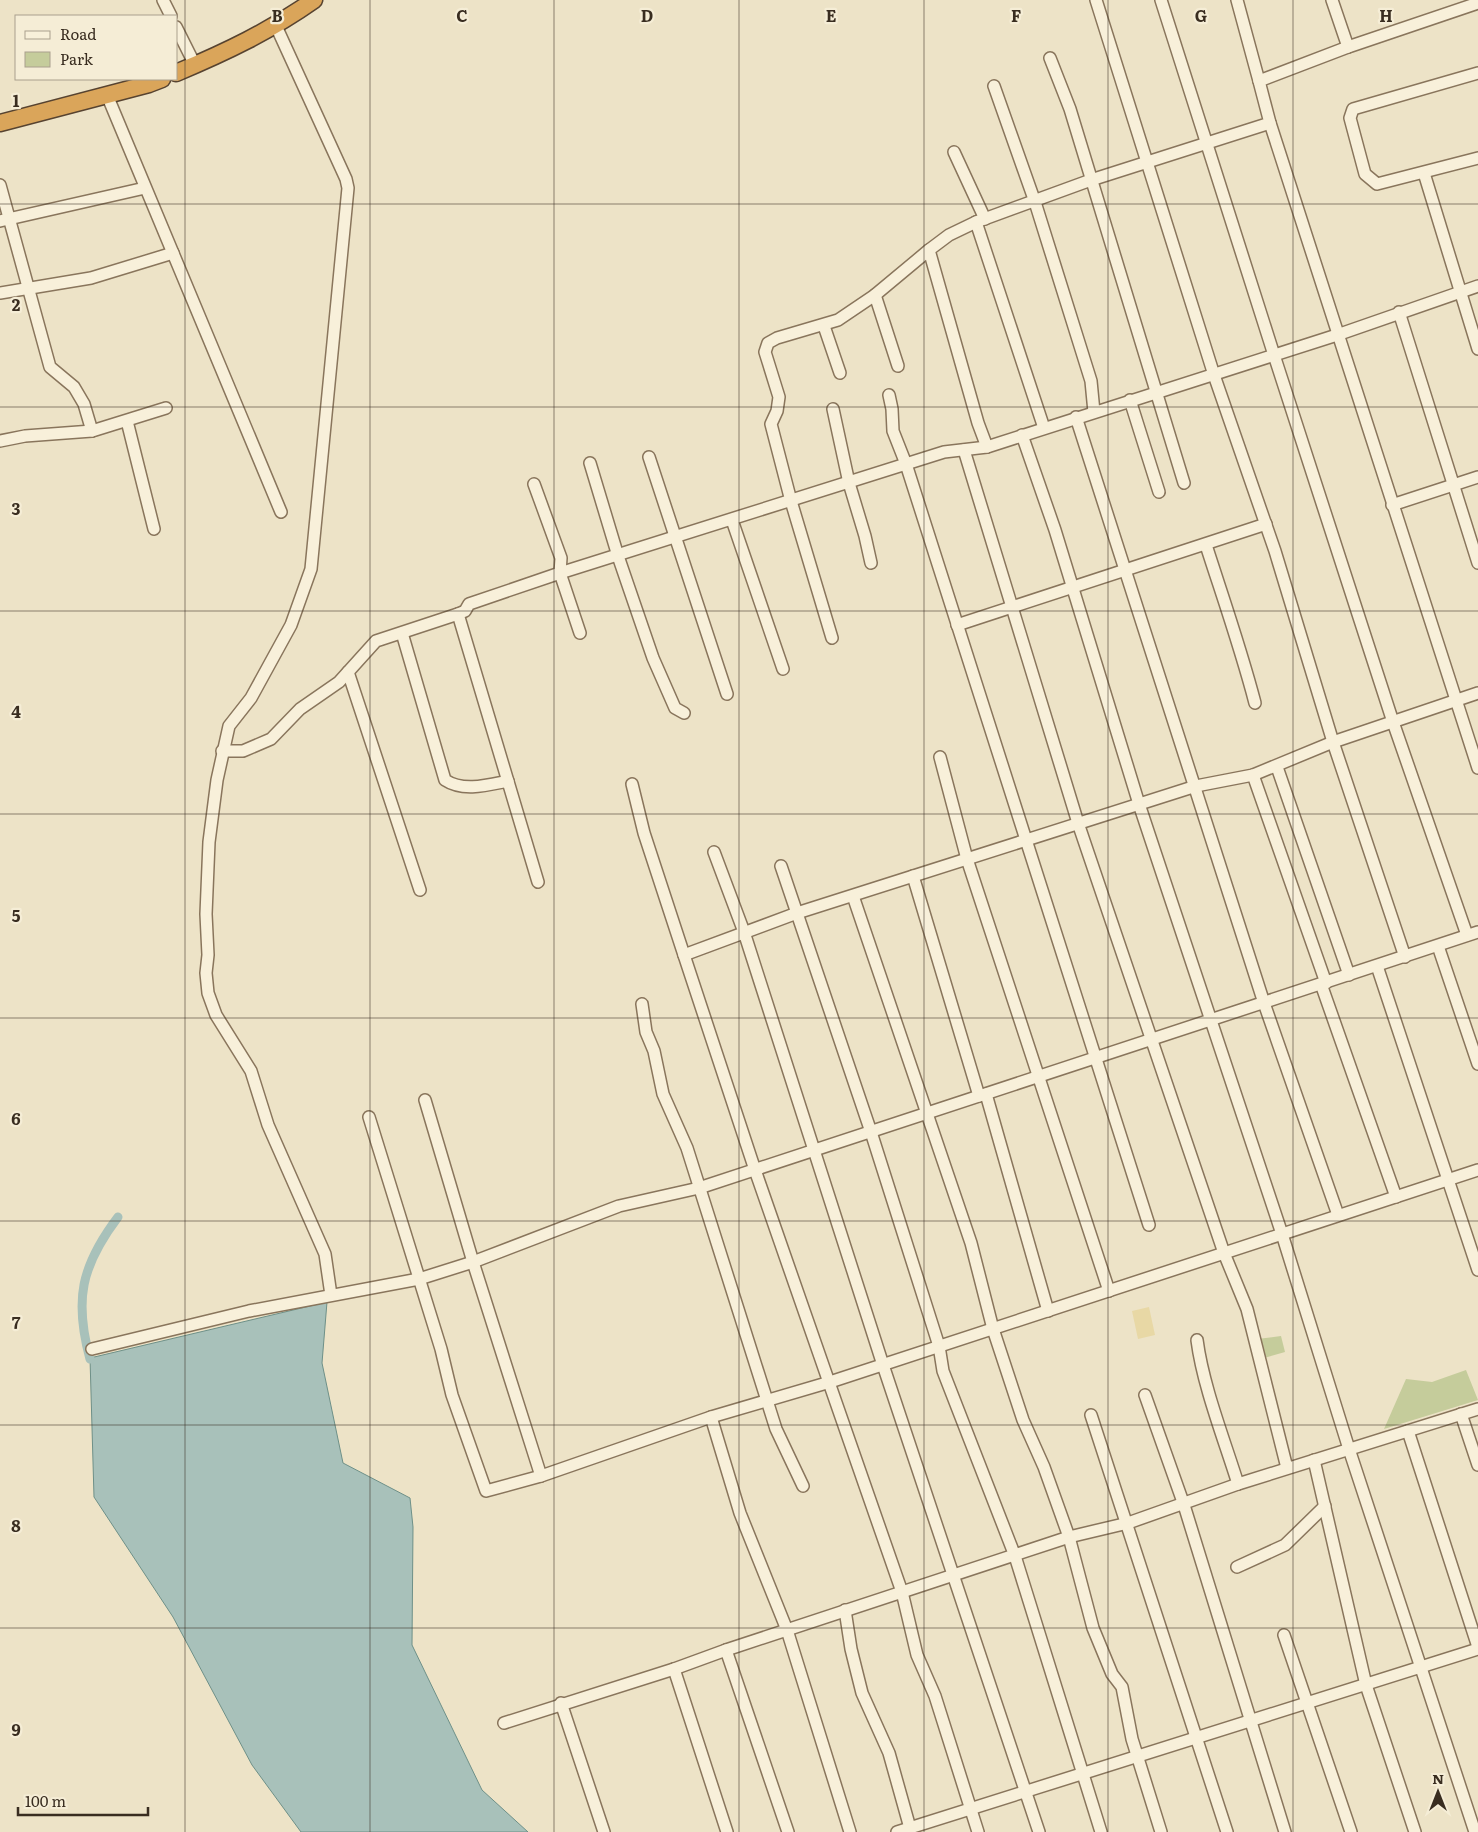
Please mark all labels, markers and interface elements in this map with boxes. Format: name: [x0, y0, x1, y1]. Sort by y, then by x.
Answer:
text: B: [271, 3, 283, 27]
text: C: [456, 3, 468, 27]
text: D: [641, 3, 653, 27]
text: E: [826, 3, 837, 27]
text: F: [1011, 3, 1021, 27]
text: G: [1195, 3, 1207, 27]
text: H: [1379, 3, 1393, 27]
legend: [15, 15, 178, 80]
text: Road: [60, 22, 96, 45]
text: Park: [60, 47, 94, 70]
text: 1: [13, 88, 20, 112]
text: 2: [12, 292, 21, 316]
text: 3: [12, 496, 21, 520]
text: 4: [11, 699, 21, 723]
text: 5: [12, 903, 21, 927]
text: 6: [11, 1106, 21, 1130]
text: 7: [12, 1310, 21, 1334]
text: 8: [11, 1513, 21, 1537]
text: 9: [11, 1717, 21, 1741]
north arrow: [1413, 1767, 1463, 1817]
text: N: [1432, 1768, 1444, 1788]
scale bar: [18, 1784, 148, 1816]
text: 100 m: [25, 1789, 66, 1812]

